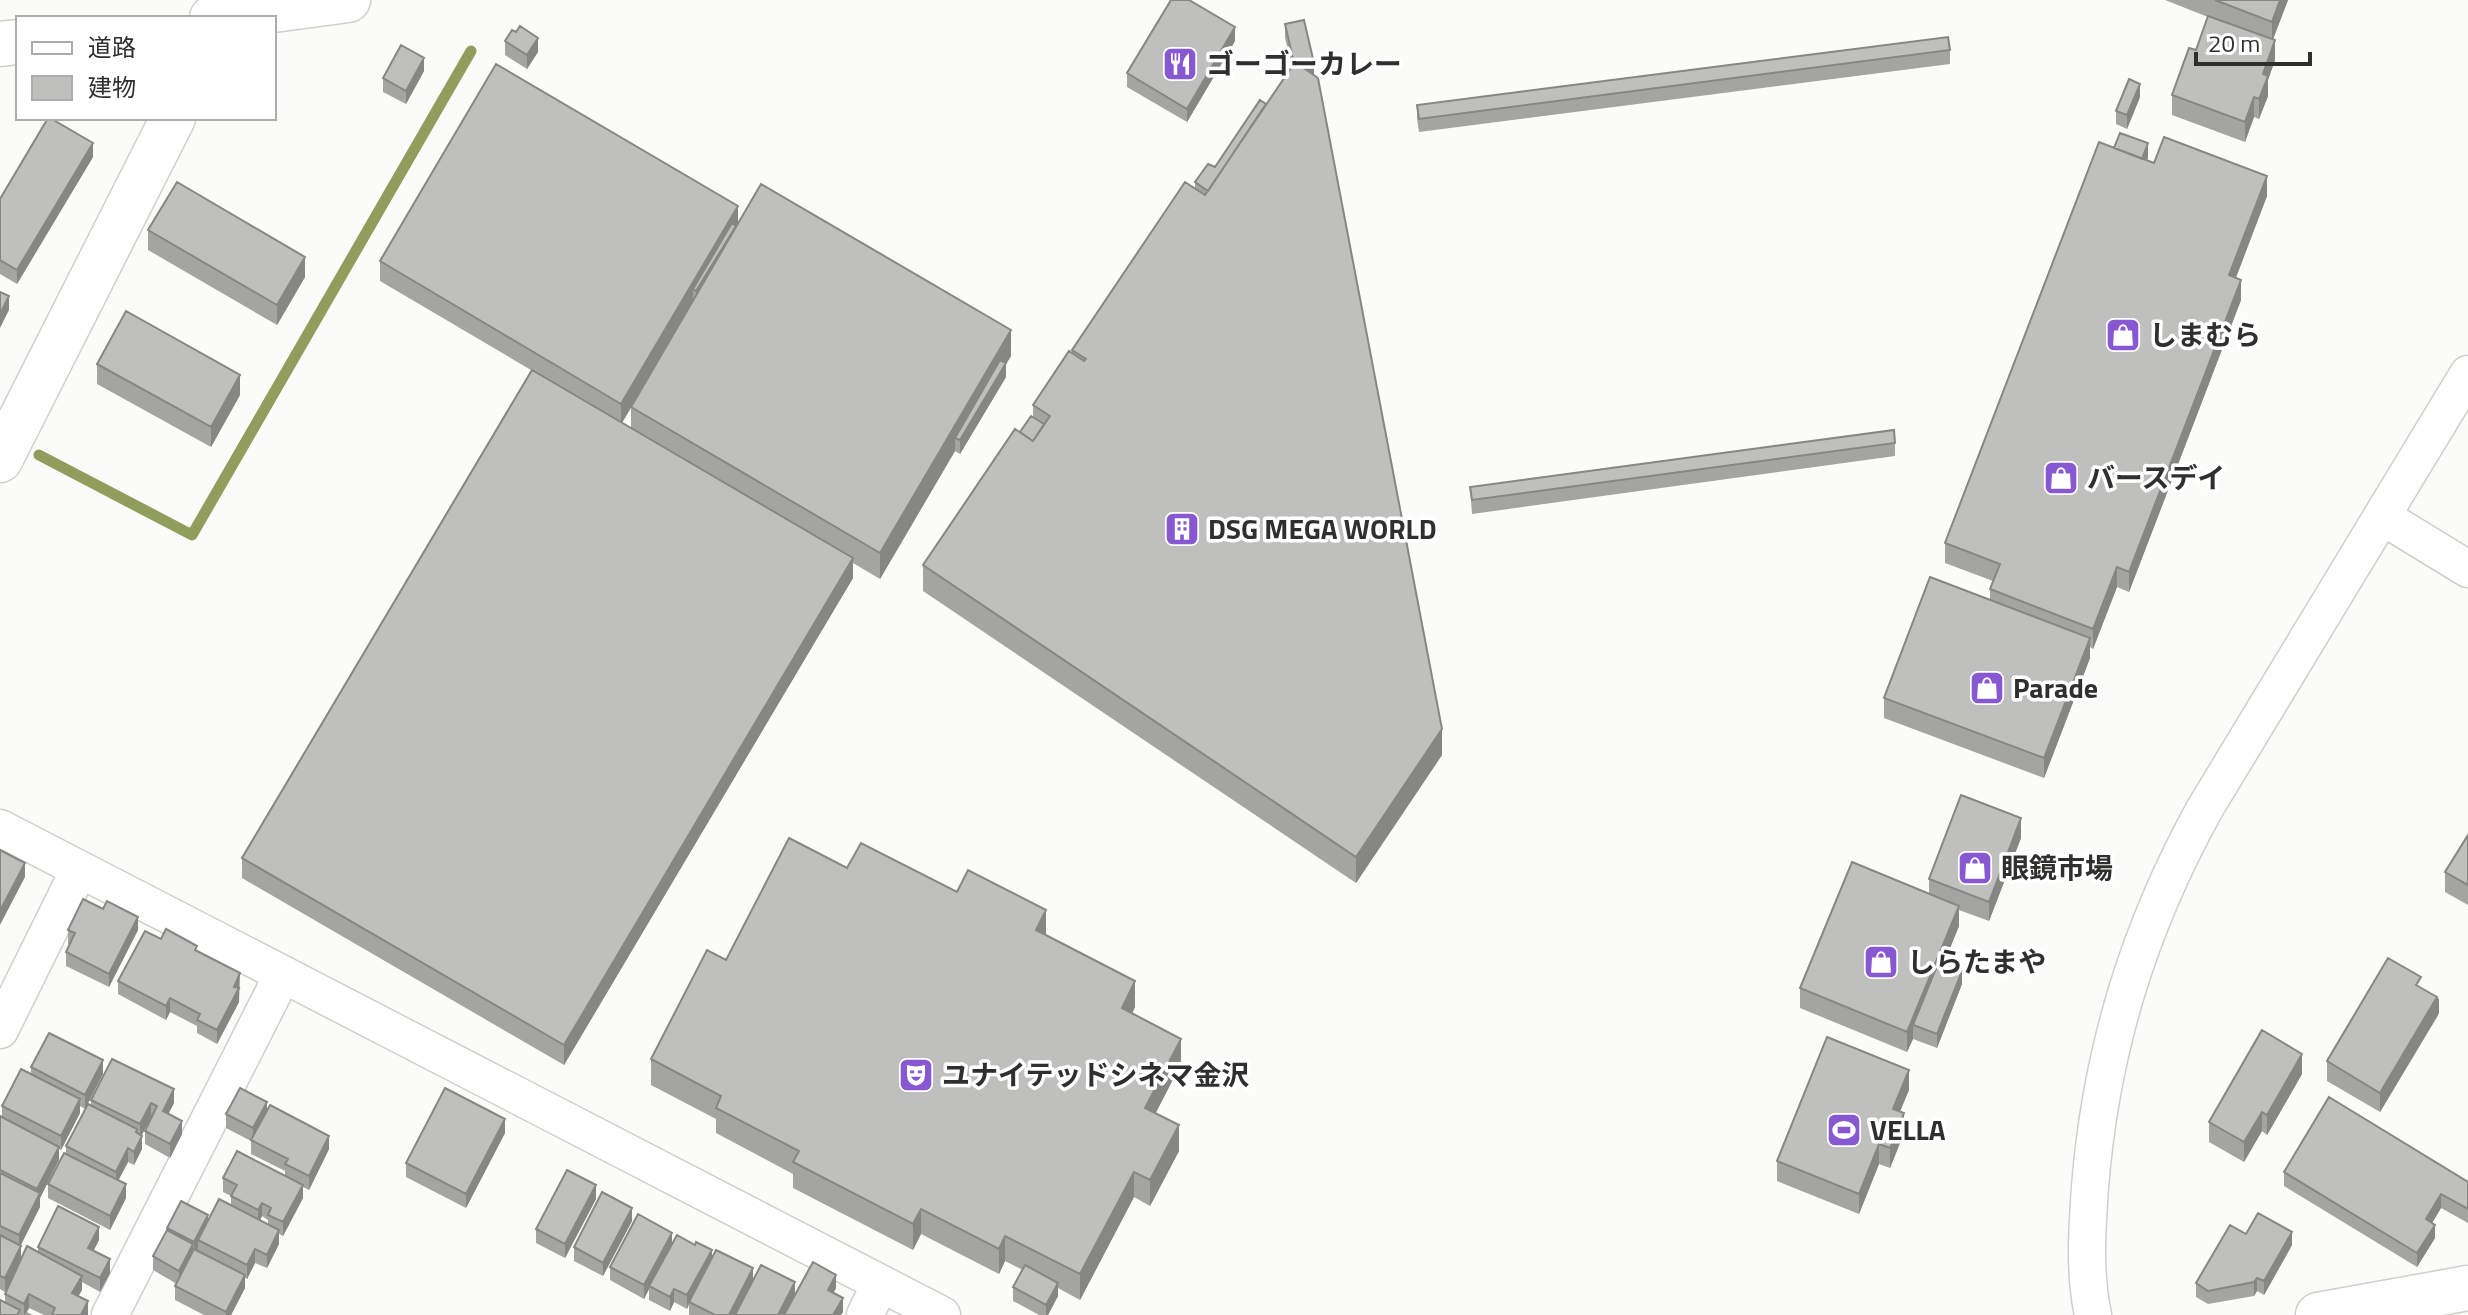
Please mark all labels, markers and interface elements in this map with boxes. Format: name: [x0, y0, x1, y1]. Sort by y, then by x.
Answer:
legend: [16, 16, 276, 120]
scale bar: [2196, 16, 2310, 66]
text: 20 m: [2208, 25, 2260, 61]
text: 道路: [88, 29, 136, 65]
place label: ゴーゴーカレー: [1206, 42, 1402, 85]
restaurant icon: ゴーゴーカレー: [1161, 45, 1199, 83]
text: 建物: [88, 69, 136, 105]
place label: しまむら: [2149, 313, 2261, 356]
shop icon: しまむら: [2104, 316, 2142, 354]
place label: バースデイ: [2087, 456, 2226, 499]
shop icon: バースデイ: [2042, 459, 2080, 497]
place label: DSG MEGA WORLD: [1208, 507, 1437, 550]
building icon: DSG MEGA WORLD: [1163, 510, 1201, 548]
place label: Parade: [2013, 666, 2098, 709]
shop icon: Parade: [1968, 669, 2006, 707]
place label: 眼鏡市場: [2001, 846, 2113, 889]
shop icon: 眼鏡市場: [1956, 849, 1994, 887]
place label: しらたまや: [1907, 940, 2046, 983]
shop icon: しらたまや: [1862, 943, 1900, 981]
place label: ユナイテッドシネマ金沢: [942, 1053, 1249, 1096]
theatre icon: ユナイテッドシネマ金沢: [897, 1056, 935, 1094]
place label: VELLA: [1870, 1108, 1946, 1151]
sports icon: VELLA: [1825, 1111, 1863, 1149]

